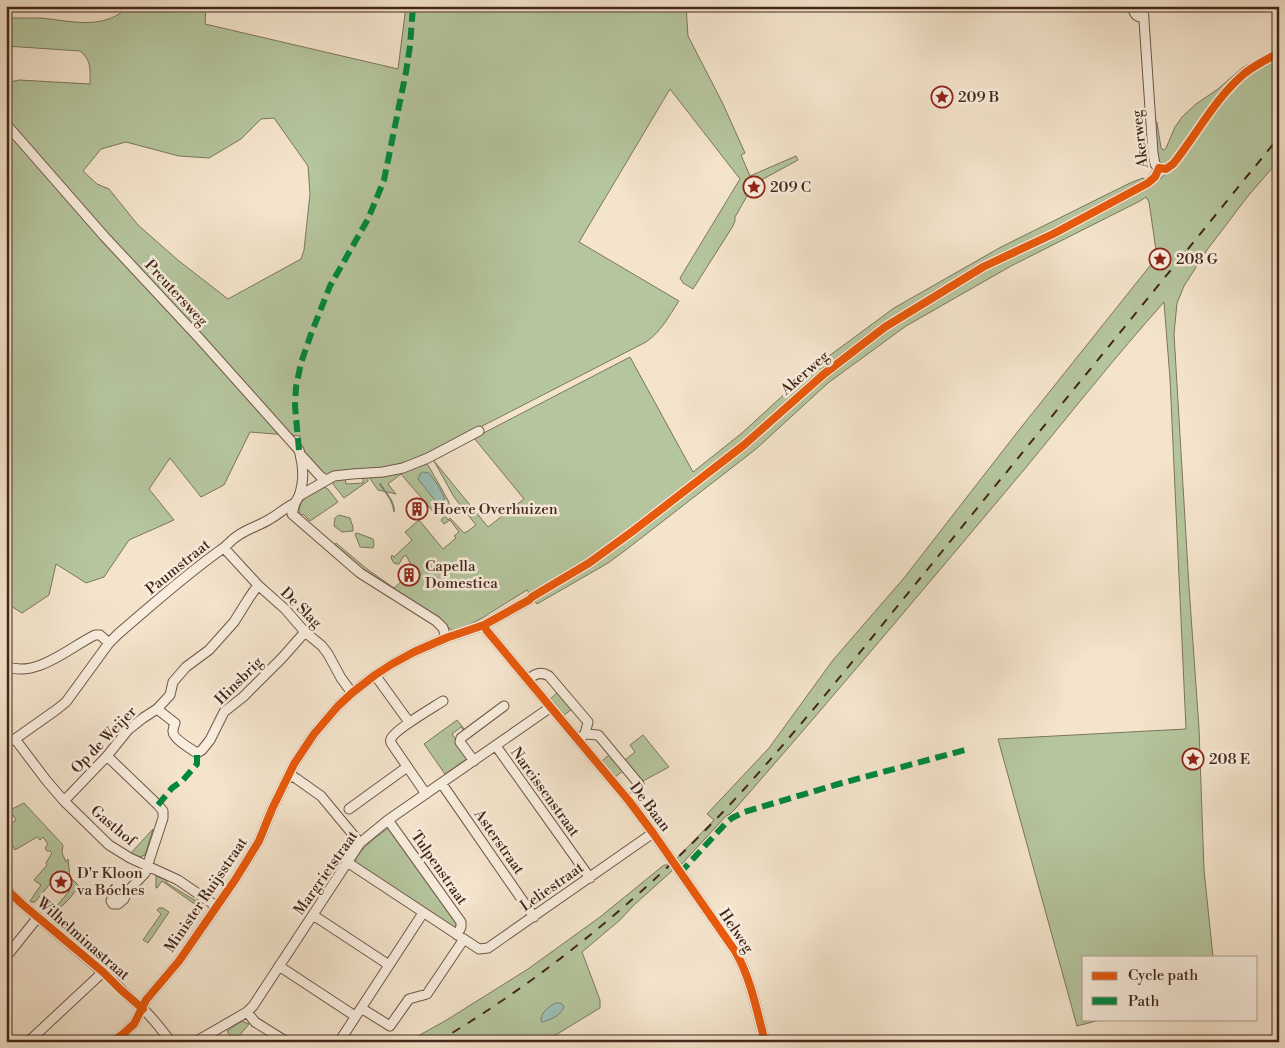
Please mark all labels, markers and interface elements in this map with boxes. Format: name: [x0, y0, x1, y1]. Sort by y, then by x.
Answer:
place icon: 209 B: [930, 85, 954, 109]
place label: 209 B: [958, 88, 999, 107]
street label: Akerweg: [1127, 109, 1153, 170]
place icon: 209 C: [742, 175, 766, 199]
place label: 209 C: [770, 178, 811, 197]
place icon: 208 G: [1148, 247, 1172, 271]
place label: 208 G: [1176, 250, 1218, 269]
street label: Preutersweg: [140, 256, 212, 331]
street label: Akerweg: [776, 347, 833, 400]
building icon: Hoeve Overhuizen: [405, 497, 429, 521]
place label: Hoeve Overhuizen: [433, 500, 558, 519]
street label: Paumstraat: [142, 535, 215, 599]
place label: Capella Domestica: [425, 557, 498, 593]
building icon: Capella Domestica: [397, 563, 421, 587]
street label: De Slag: [276, 584, 326, 633]
street label: Hinsbrig: [211, 653, 267, 709]
street label: Op de Weijer: [67, 702, 141, 778]
street label: Narcissenstraat: [506, 744, 584, 841]
place icon: 208 E: [1181, 747, 1205, 771]
place label: 208 E: [1209, 750, 1250, 769]
street label: De Baan: [625, 779, 675, 836]
street label: Gasthof: [86, 802, 140, 851]
street label: Asterstraat: [469, 805, 529, 879]
street label: Margrietstraat: [290, 826, 363, 919]
street label: Tulpenstraat: [406, 827, 472, 909]
street label: Minister Ruijsstraat: [160, 833, 252, 956]
street label: Leliestraat: [516, 858, 588, 916]
place label: D'r Kloon va Bóches: [76, 864, 145, 900]
place icon: D'r Kloon va Bóches: [49, 870, 73, 894]
street label: Wilhelminastraat: [32, 893, 134, 985]
street label: Helweg: [714, 905, 758, 957]
legend: [1082, 956, 1258, 1020]
text: Cycle path: [1128, 966, 1198, 985]
text: Path: [1128, 992, 1160, 1011]

